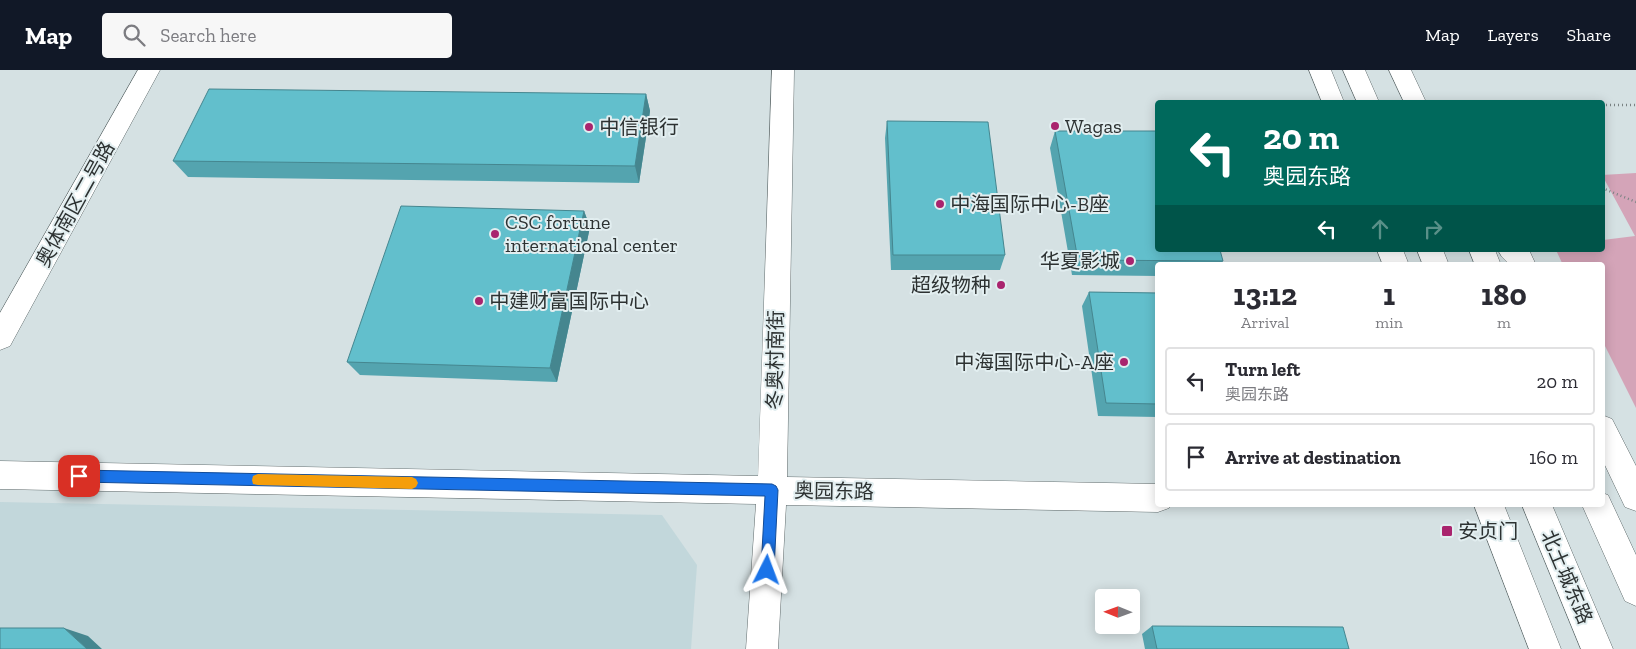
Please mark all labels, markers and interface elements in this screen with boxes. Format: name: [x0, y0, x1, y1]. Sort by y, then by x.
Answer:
search box: [102, 13, 452, 58]
text: Map: [25, 21, 72, 50]
icon: search: [120, 21, 148, 49]
text: Search here: [160, 24, 257, 47]
text: Map: [1425, 24, 1460, 46]
text: Layers: [1488, 24, 1539, 46]
text: Share: [1567, 24, 1611, 46]
place label: Wagas: [1065, 114, 1122, 138]
place label: 中信银行: [599, 115, 679, 139]
text: 20 m: [1263, 116, 1339, 158]
marker: Wagas: [1049, 120, 1061, 132]
icon: left: [1180, 120, 1245, 185]
marker: 中信银行: [583, 121, 595, 133]
street label: 奥体南区二号路: [31, 137, 119, 271]
text: 奥园东路: [1263, 163, 1351, 190]
place label: 中海国际中心-B座: [950, 192, 1109, 216]
marker: 中海国际中心-B座: [934, 198, 946, 210]
place label: CSC fortune international center: [505, 210, 678, 257]
icon: left: [1313, 215, 1341, 243]
icon: ahead: [1366, 215, 1394, 243]
icon: right: [1419, 215, 1447, 243]
marker: CSC fortune international center: [489, 228, 501, 240]
place label: 华夏影城: [1040, 249, 1120, 273]
marker: 华夏影城: [1124, 255, 1136, 267]
place label: 超级物种: [911, 273, 991, 297]
text: 13:12: [1233, 277, 1297, 313]
text: 1: [1383, 277, 1395, 313]
text: 180: [1481, 277, 1527, 313]
marker: 超级物种: [995, 279, 1007, 291]
place label: 中建财富国际中心: [489, 289, 649, 313]
marker: 中建财富国际中心: [473, 295, 485, 307]
street label: 冬奥村南街: [762, 310, 788, 410]
text: Arrival: [1241, 313, 1289, 332]
text: min: [1375, 313, 1403, 332]
text: m: [1497, 313, 1511, 332]
place label: 中海国际中心-A座: [954, 350, 1114, 374]
marker: 中海国际中心-A座: [1118, 356, 1130, 368]
text: Turn left: [1225, 358, 1300, 381]
icon: left: [1182, 367, 1210, 395]
text: 20 m: [1537, 370, 1578, 393]
text: 奥园东路: [1225, 385, 1289, 404]
icon: arrive: [1182, 443, 1210, 471]
text: Arrive at destination: [1225, 446, 1401, 469]
text: 160 m: [1529, 446, 1578, 469]
pin: [58, 455, 100, 497]
icon: arrive: [65, 462, 93, 490]
street label: 奥园东路: [794, 478, 874, 504]
place label: 安贞门: [1458, 519, 1518, 543]
marker: 安贞门: [1440, 524, 1454, 538]
street label: 北土城东路: [1536, 526, 1598, 628]
position arrow: [740, 543, 792, 595]
north arrow: [1095, 589, 1140, 634]
map controls: [1095, 589, 1140, 634]

